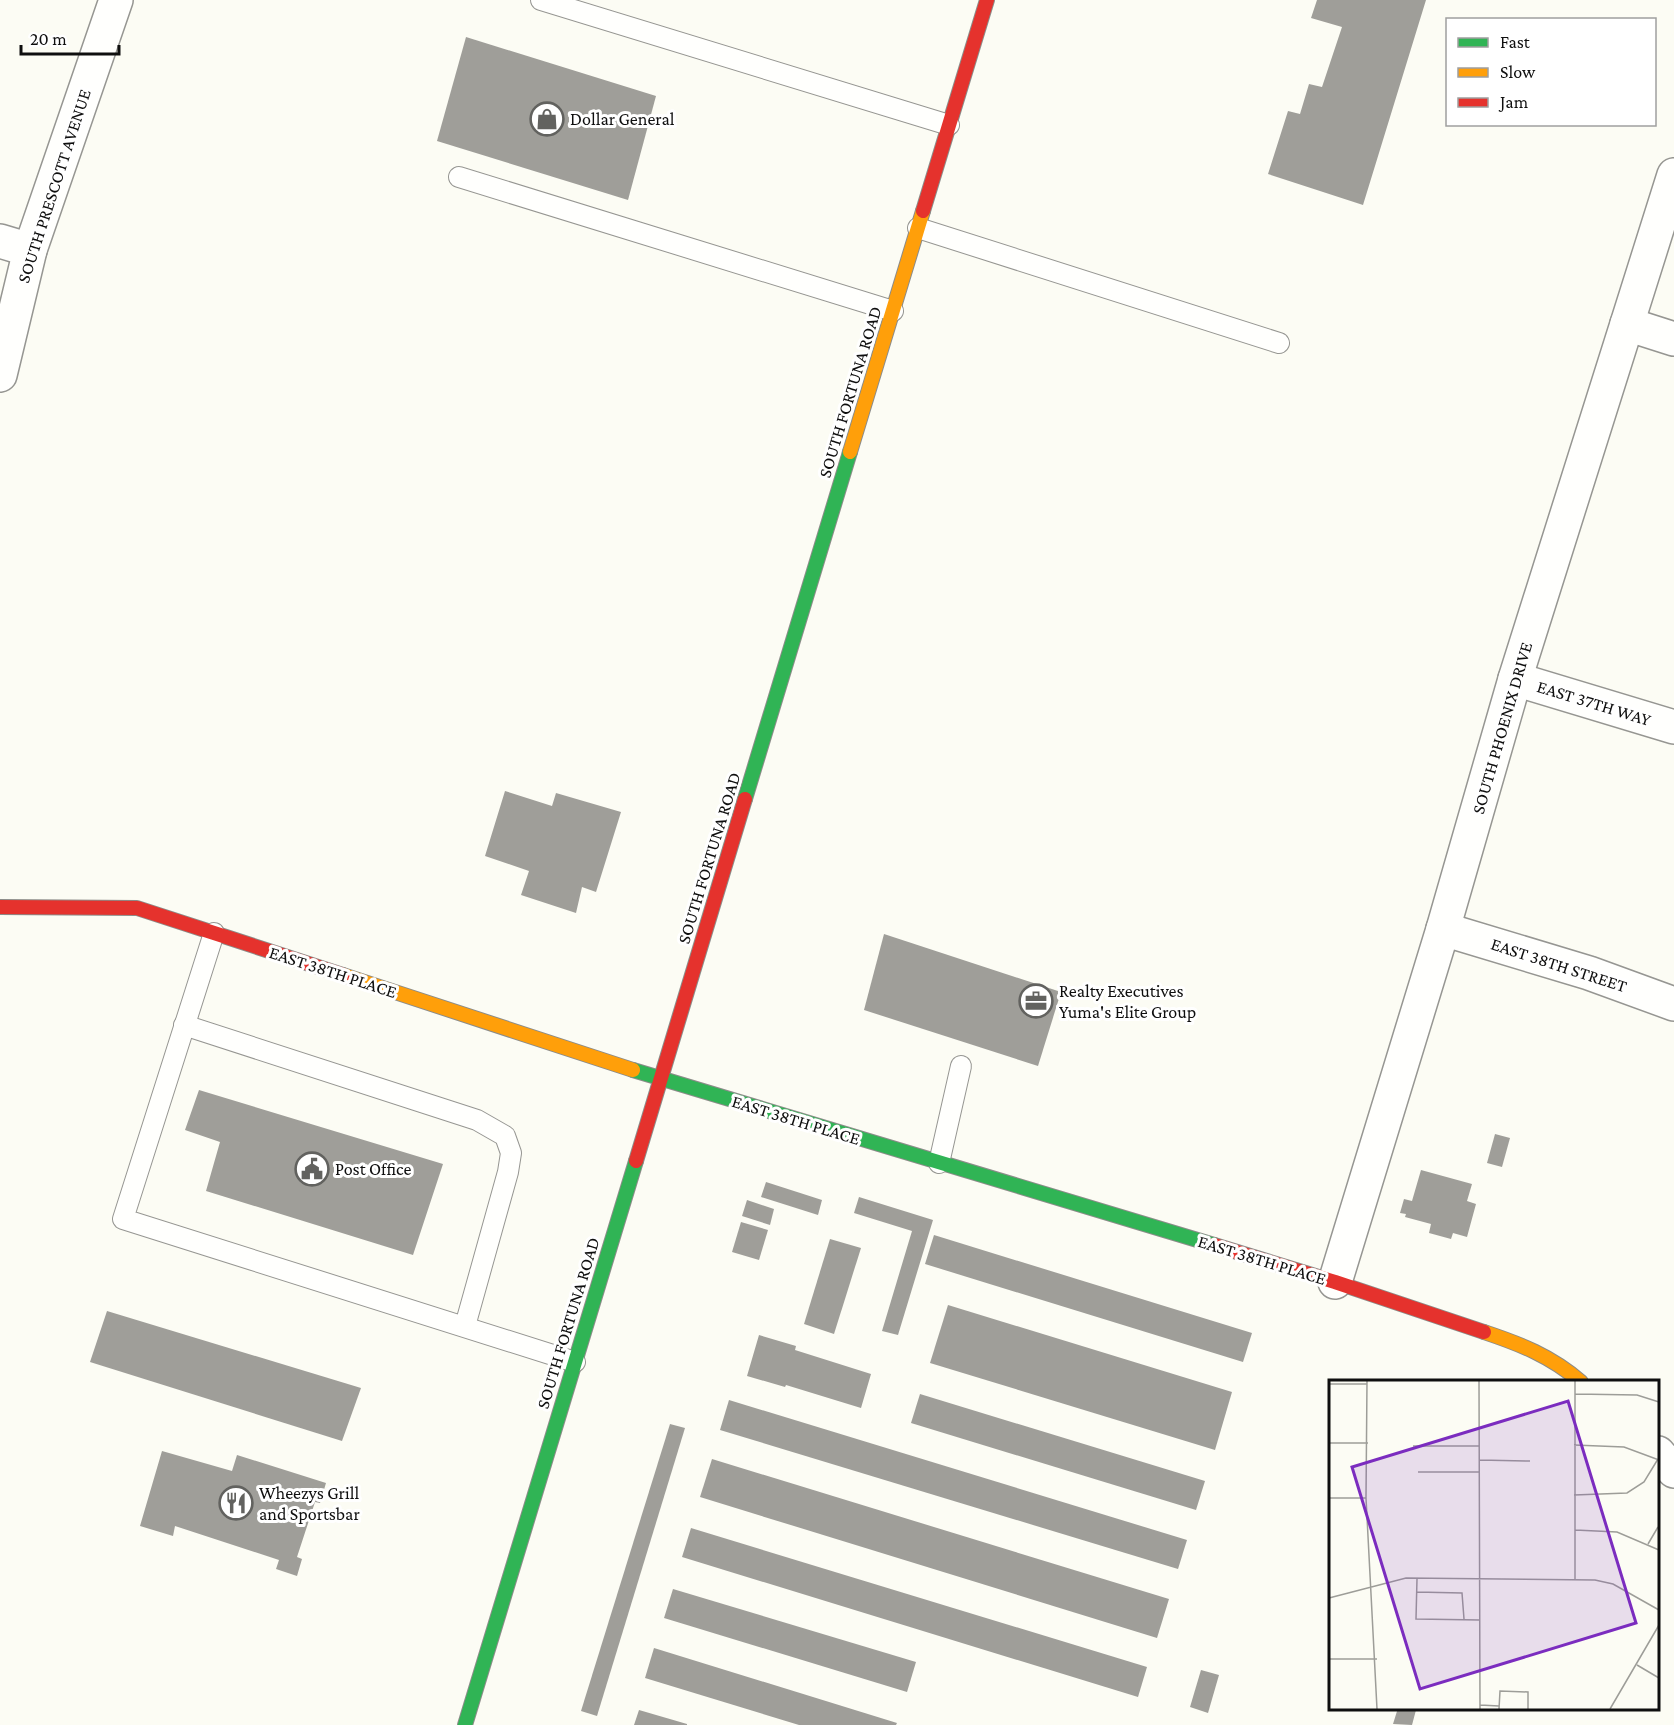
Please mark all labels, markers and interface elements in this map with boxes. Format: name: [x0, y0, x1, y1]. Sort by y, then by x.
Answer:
scale bar: [21, 18, 118, 56]
legend: [1446, 18, 1656, 126]
text: 20 m: [30, 29, 67, 49]
text: Fast: [1500, 32, 1531, 52]
text: Slow: [1500, 62, 1536, 82]
street label: SOUTH PRESCOTT AVENUE: [13, 86, 95, 286]
text: Jam: [1498, 92, 1529, 112]
shop icon: Dollar General: [529, 101, 565, 137]
place label: Dollar General: [570, 109, 675, 129]
street label: SOUTH FORTUNA ROAD: [814, 304, 886, 480]
street label: SOUTH PHOENIX DRIVE: [1468, 639, 1536, 816]
street label: EAST 37TH WAY: [1535, 676, 1654, 730]
street label: SOUTH FORTUNA ROAD: [673, 770, 745, 946]
street label: EAST 38TH STREET: [1488, 934, 1630, 996]
street label: EAST 38TH PLACE: [267, 942, 400, 1002]
place label: Realty Executives Yuma's Elite Group: [1059, 981, 1196, 1022]
office icon: Realty Executives Yuma's Elite Group: [1018, 983, 1054, 1019]
street label: EAST 38TH PLACE: [729, 1091, 863, 1149]
public building icon: Post Office: [294, 1151, 330, 1187]
place label: Post Office: [335, 1159, 411, 1179]
street label: EAST 38TH PLACE: [1195, 1231, 1329, 1289]
street label: SOUTH FORTUNA ROAD: [532, 1235, 604, 1411]
inset map: [1329, 1380, 1659, 1710]
place label: Wheezys Grill and Sportsbar: [259, 1483, 360, 1524]
restaurant icon: Wheezys Grill and Sportsbar: [218, 1485, 254, 1521]

